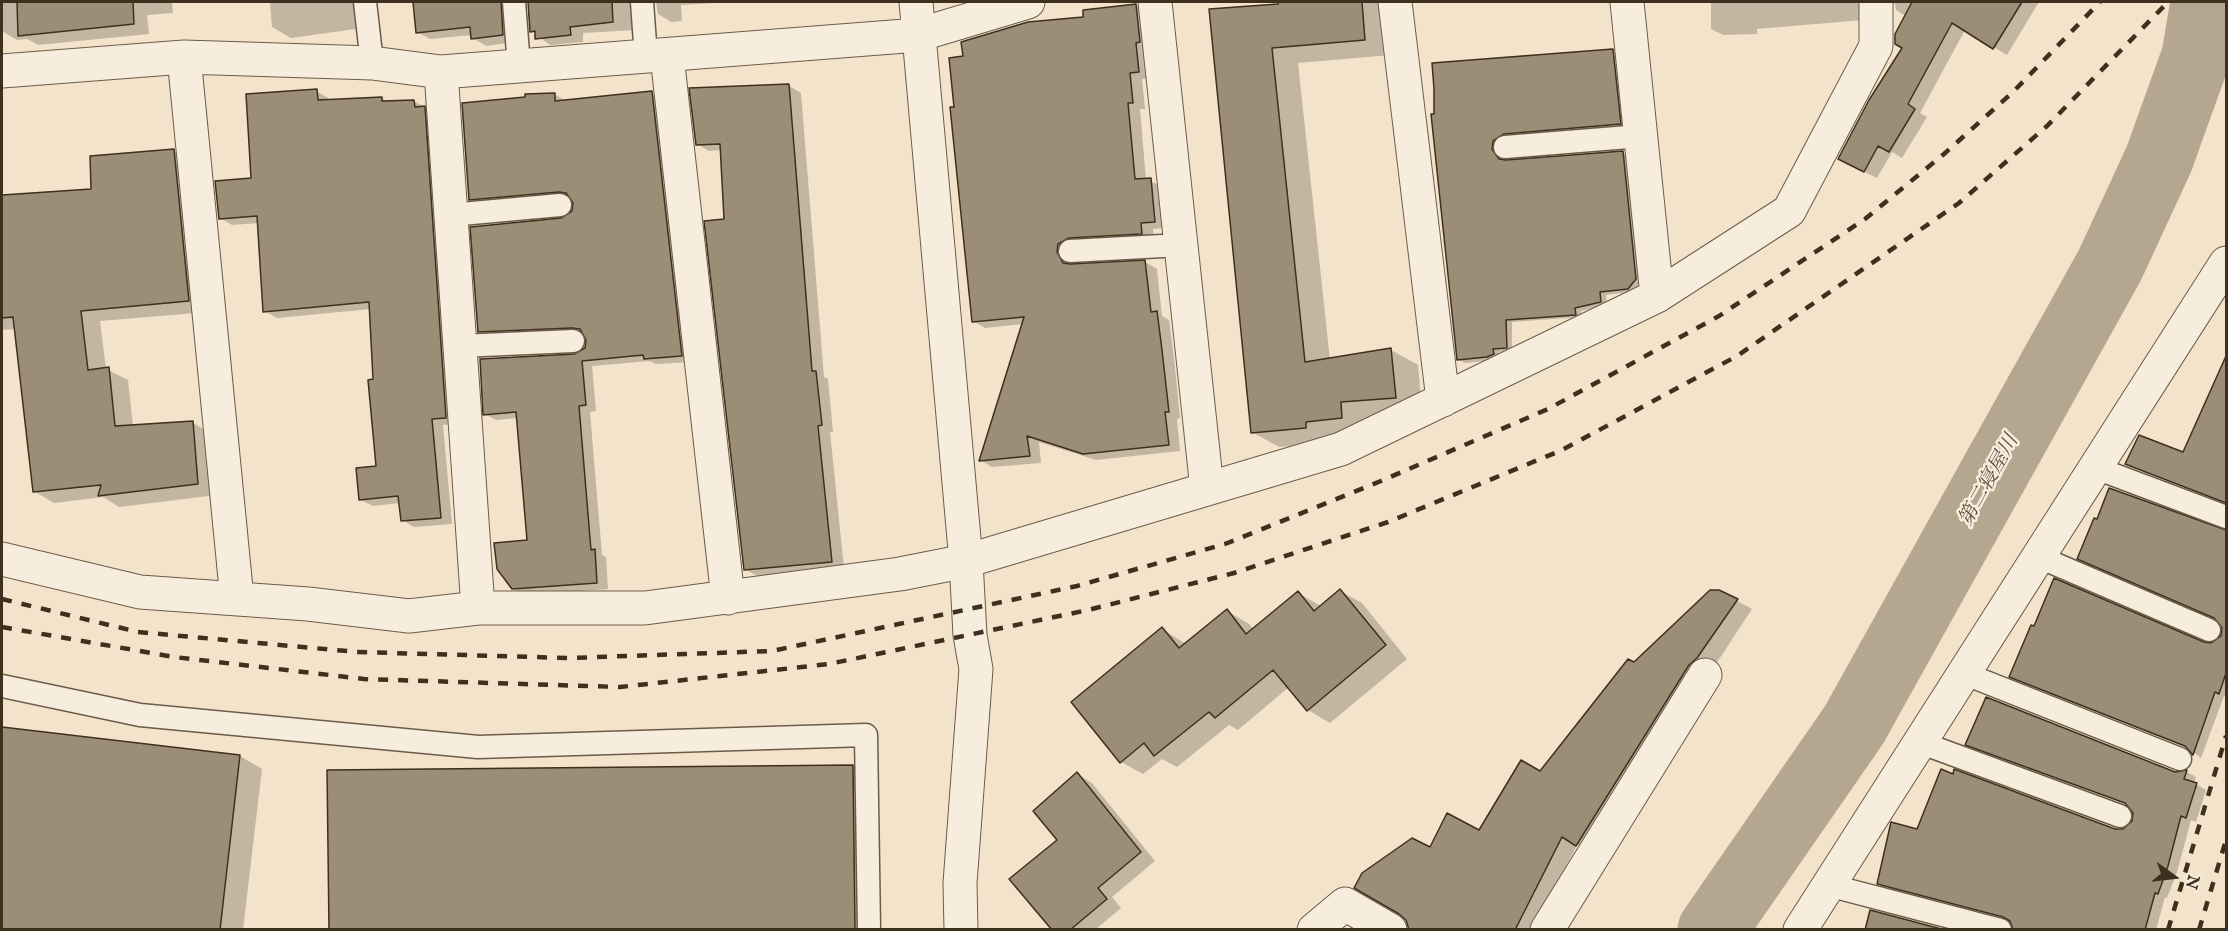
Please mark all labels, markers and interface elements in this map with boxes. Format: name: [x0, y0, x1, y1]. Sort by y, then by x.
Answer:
water label: 第二寝屋川: [1955, 431, 2025, 531]
north arrow: [2144, 847, 2204, 907]
text: N: [2180, 872, 2203, 891]

